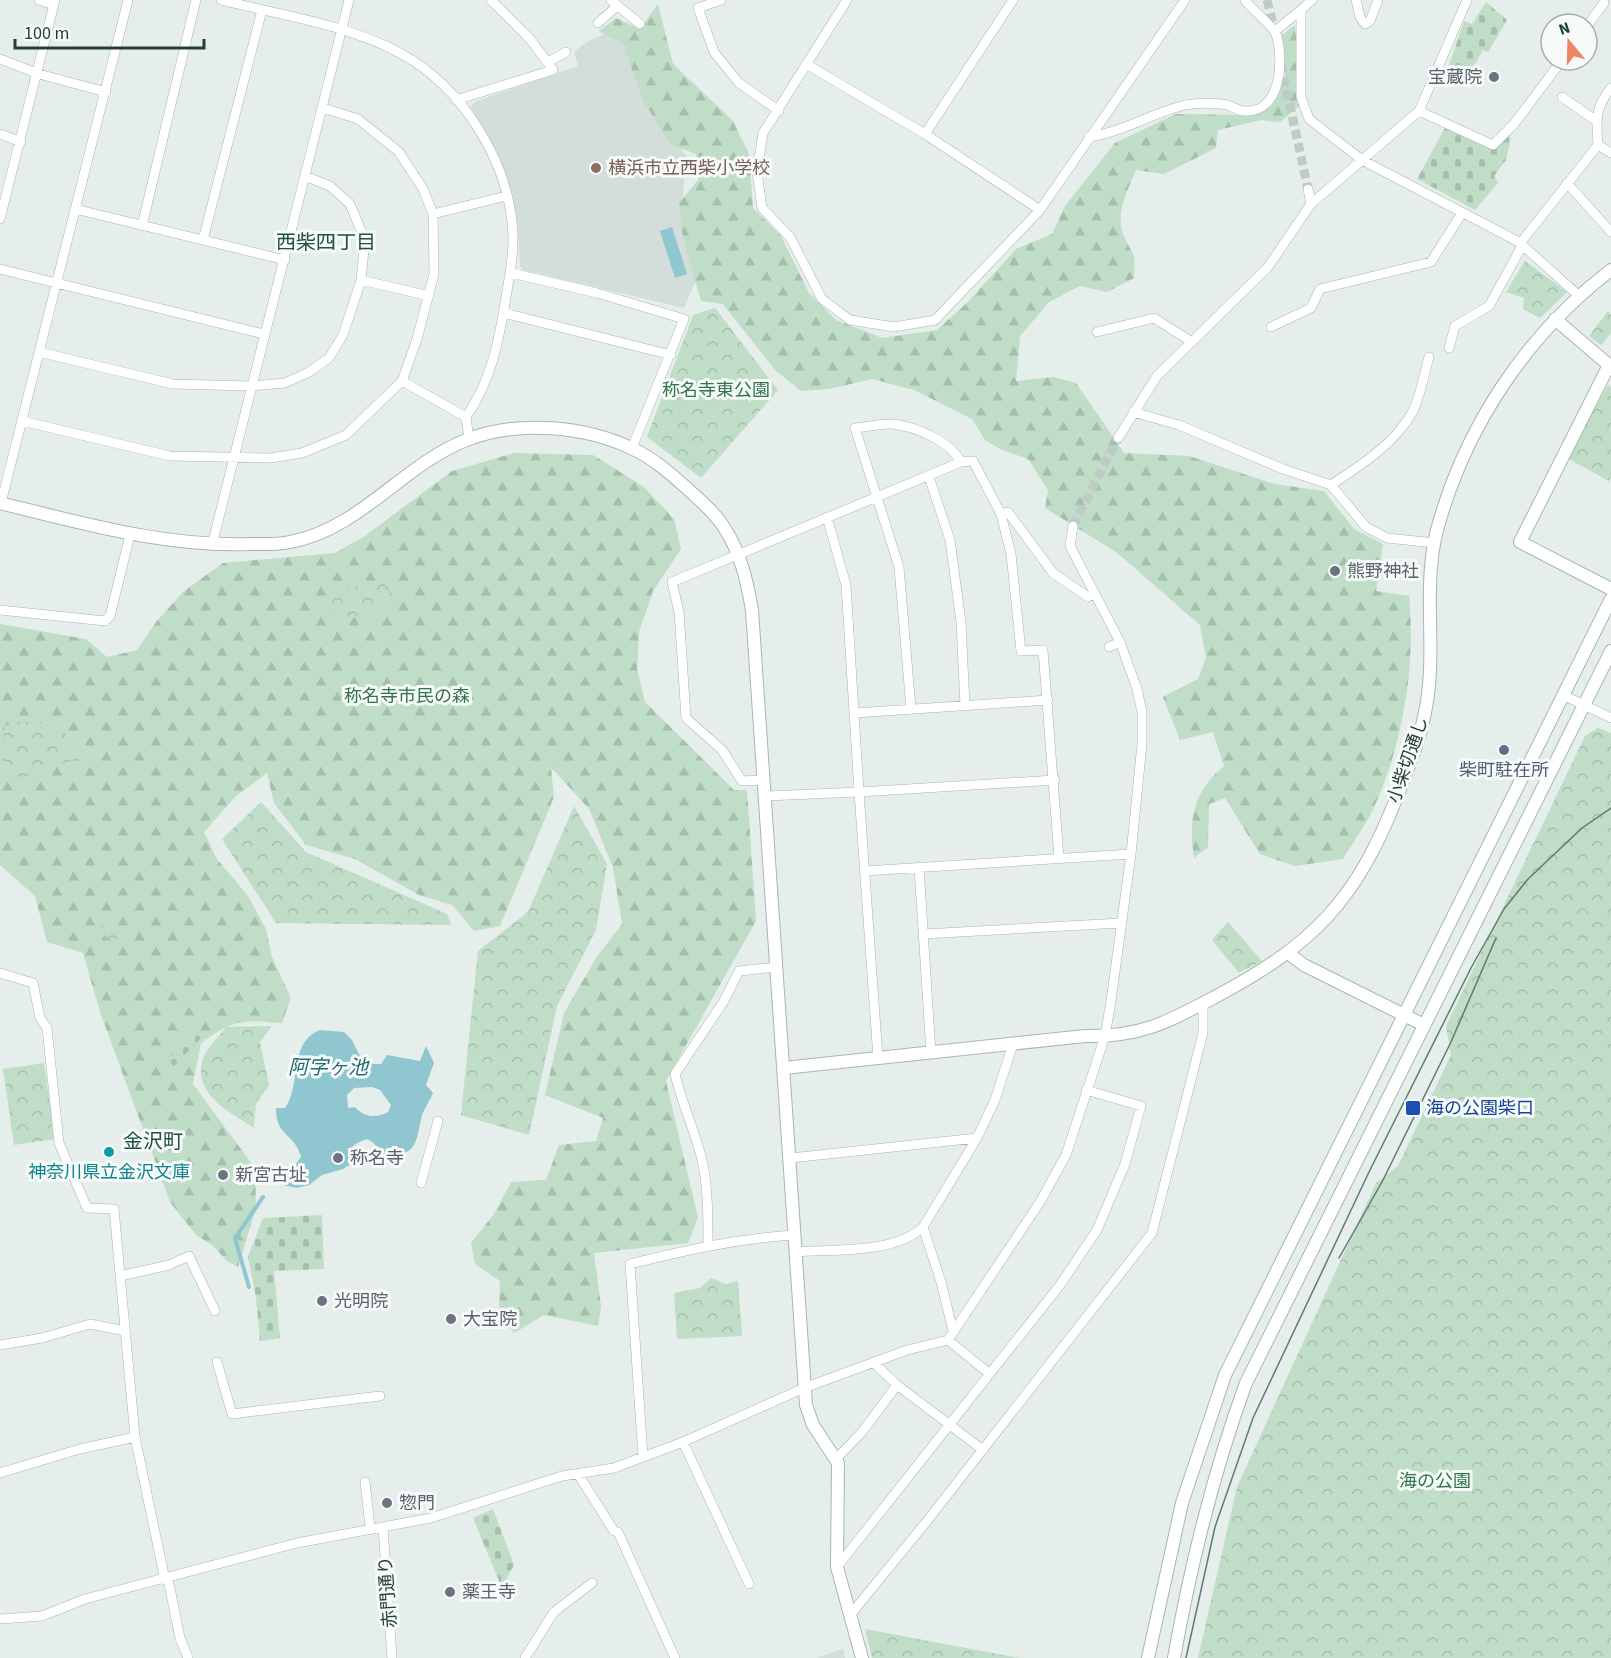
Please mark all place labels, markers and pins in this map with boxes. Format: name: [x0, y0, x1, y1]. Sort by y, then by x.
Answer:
place label: 宝蔵院: [1428, 65, 1482, 90]
marker: 宝蔵院: [1487, 70, 1501, 84]
place label: 横浜市立西柴小学校: [608, 156, 770, 181]
marker: 横浜市立西柴小学校: [589, 161, 603, 175]
place label: 熊野神社: [1347, 559, 1419, 584]
marker: 熊野神社: [1328, 564, 1342, 578]
marker: 柴町駐在所: [1497, 743, 1511, 757]
place label: 柴町駐在所: [1459, 758, 1549, 783]
place label: 海の公園柴口: [1426, 1096, 1534, 1121]
marker: 海の公園柴口: [1404, 1099, 1422, 1117]
marker: 神奈川県立金沢文庫: [102, 1145, 116, 1159]
place label: 称名寺: [350, 1146, 404, 1171]
marker: 称名寺: [331, 1151, 345, 1165]
place label: 神奈川県立金沢文庫: [28, 1160, 190, 1185]
place label: 新宮古址: [235, 1163, 307, 1188]
marker: 新宮古址: [216, 1168, 230, 1182]
place label: 光明院: [334, 1289, 388, 1314]
marker: 光明院: [315, 1294, 329, 1308]
place label: 大宝院: [463, 1307, 517, 1332]
marker: 大宝院: [444, 1312, 458, 1326]
place label: 惣門: [399, 1491, 435, 1516]
marker: 惣門: [380, 1496, 394, 1510]
place label: 薬王寺: [462, 1580, 516, 1605]
marker: 薬王寺: [443, 1585, 457, 1599]

